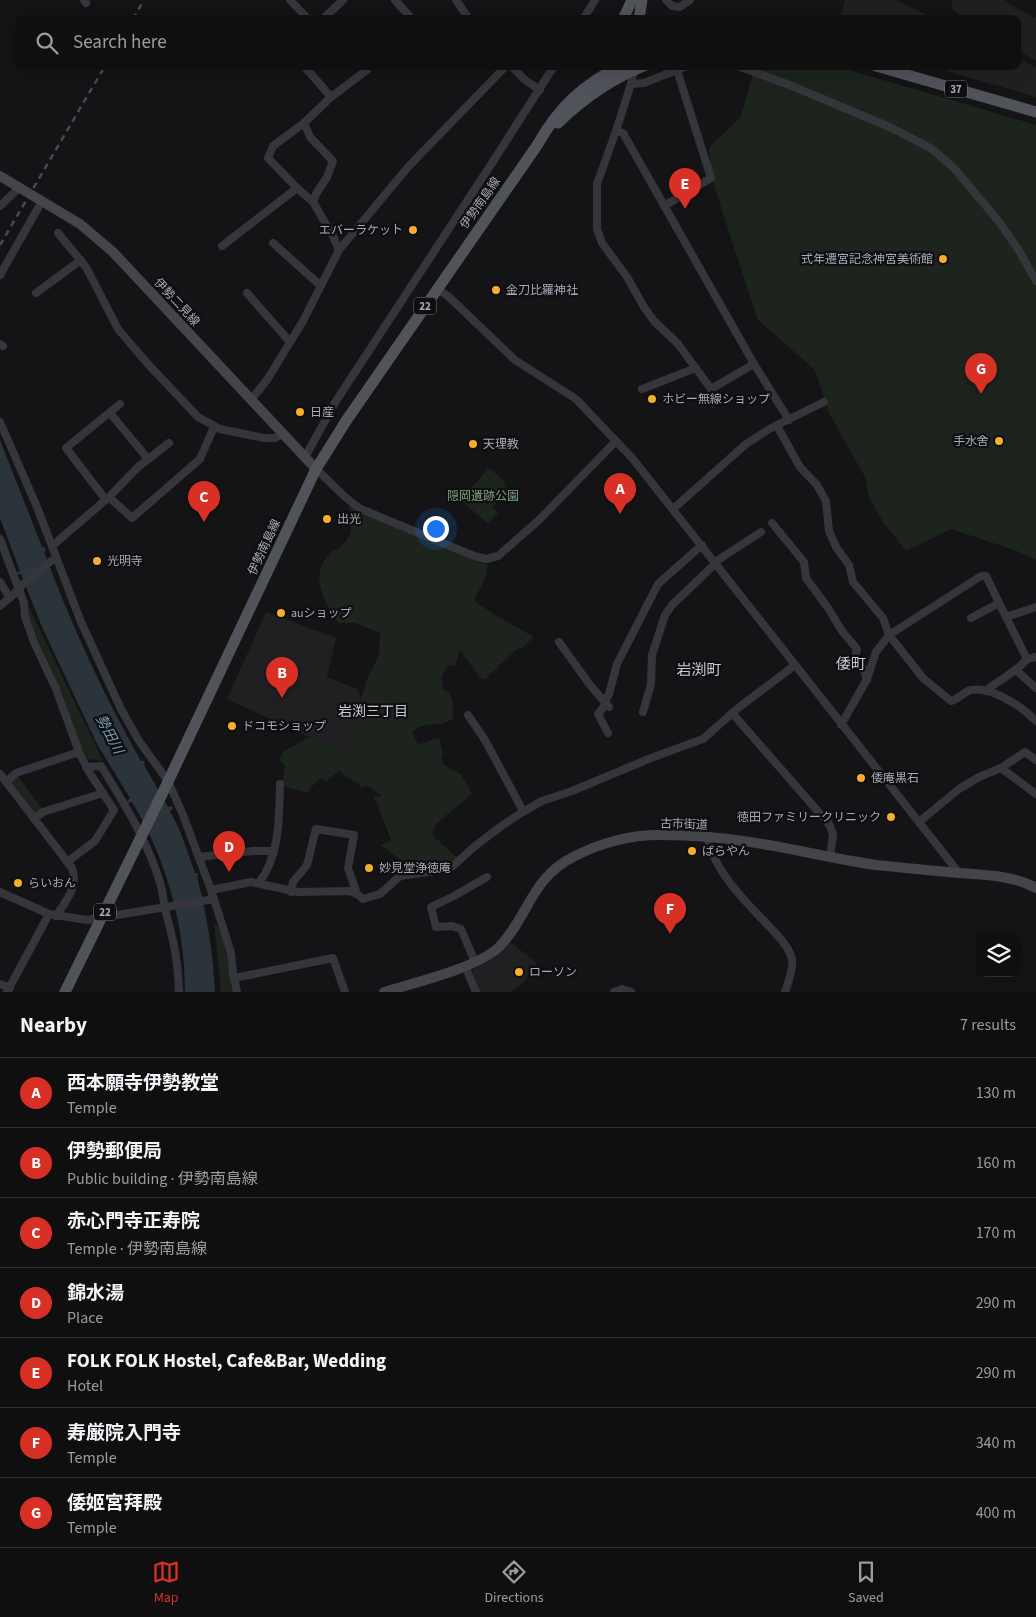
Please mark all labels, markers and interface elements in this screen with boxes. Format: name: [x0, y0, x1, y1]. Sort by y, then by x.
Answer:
search box: [15, 15, 1021, 70]
icon: search: [33, 29, 61, 57]
text: Search here: [73, 29, 167, 56]
road number: 37: [945, 80, 967, 98]
pin: E: [669, 168, 701, 209]
street label: 伊勢南島線: [456, 174, 505, 233]
place label: エバーラケット: [319, 222, 403, 239]
marker: エバーラケット: [407, 224, 419, 236]
place label: 式年遷宮記念神宮美術館: [801, 251, 933, 268]
marker: 式年遷宮記念神宮美術館: [937, 253, 949, 265]
street label: 伊勢二見線: [150, 275, 203, 330]
place label: 金刀比羅神社: [506, 282, 578, 299]
marker: 金刀比羅神社: [490, 284, 502, 296]
road number: 22: [414, 298, 436, 314]
pin: G: [965, 353, 997, 394]
place label: ホビー無線ショップ: [662, 391, 770, 408]
marker: ホビー無線ショップ: [646, 393, 658, 405]
place label: 日産: [310, 404, 334, 421]
marker: 日産: [294, 406, 306, 418]
place label: 手水舍: [953, 433, 989, 450]
marker: 手水舍: [993, 435, 1005, 447]
place label: 天理教: [483, 436, 519, 453]
marker: 天理教: [467, 438, 479, 450]
pin: A: [604, 473, 636, 514]
pin: C: [188, 481, 220, 522]
park label: 隠岡遺跡公園: [447, 488, 519, 505]
place label: 出光: [337, 511, 361, 528]
marker: 出光: [321, 513, 333, 525]
street label: 伊勢南島線: [244, 516, 285, 578]
your location: [423, 516, 449, 542]
place label: 光明寺: [107, 553, 143, 570]
marker: 光明寺: [91, 555, 103, 567]
place label: auショップ: [291, 605, 352, 622]
marker: auショップ: [275, 607, 287, 619]
district label: 倭町: [836, 654, 866, 675]
pin: B: [266, 657, 298, 698]
district label: 岩渕町: [676, 660, 722, 681]
district label: 岩渕三丁目: [338, 702, 408, 722]
water label: 勢田川: [90, 711, 129, 759]
place label: ドコモショップ: [242, 718, 326, 735]
marker: ドコモショップ: [226, 720, 238, 732]
place label: 倭庵黒石: [871, 770, 919, 787]
marker: 倭庵黒石: [855, 772, 867, 784]
place label: 徳田ファミリークリニック: [737, 809, 881, 826]
marker: 徳田ファミリークリニック: [885, 811, 897, 823]
street label: 古市街道: [660, 815, 708, 834]
pin: D: [213, 831, 245, 872]
place label: ばらやん: [702, 843, 750, 860]
marker: ばらやん: [686, 845, 698, 857]
place label: 妙見堂浄徳庵: [379, 860, 451, 877]
marker: 妙見堂浄徳庵: [363, 862, 375, 874]
place label: らいおん: [28, 875, 76, 892]
marker: らいおん: [12, 877, 24, 889]
pin: F: [654, 893, 686, 934]
road number: 22: [94, 904, 116, 920]
map controls: [976, 932, 1021, 977]
button: layers: [976, 932, 1021, 977]
place label: ローソン: [529, 964, 577, 981]
marker: ローソン: [513, 966, 525, 978]
text: Nearby: [20, 1010, 87, 1040]
text: 7 results: [960, 1014, 1016, 1036]
text: 西本願寺伊勢教堂: [67, 1070, 219, 1097]
text: A: [31, 1082, 41, 1104]
text: 130 m: [976, 1082, 1016, 1104]
text: Temple: [67, 1097, 117, 1119]
text: 伊勢郵便局: [67, 1138, 162, 1165]
text: B: [31, 1152, 41, 1174]
text: 160 m: [976, 1152, 1016, 1174]
text: Public building · 伊勢南島線: [67, 1168, 258, 1190]
text: 赤心門寺正寿院: [67, 1208, 200, 1235]
text: C: [31, 1222, 41, 1244]
text: 170 m: [976, 1222, 1016, 1244]
text: Temple · 伊勢南島線: [67, 1238, 207, 1260]
text: 錦水湯: [67, 1280, 124, 1307]
text: D: [31, 1292, 41, 1314]
text: 290 m: [976, 1292, 1016, 1314]
text: Place: [67, 1307, 103, 1329]
text: FOLK FOLK Hostel, Cafe&Bar, Wedding: [67, 1348, 386, 1375]
text: E: [32, 1362, 40, 1384]
text: 290 m: [976, 1362, 1016, 1384]
text: Hotel: [67, 1375, 103, 1397]
text: 寿厳院入門寺: [67, 1420, 181, 1447]
text: F: [32, 1432, 40, 1454]
text: 340 m: [976, 1432, 1016, 1454]
text: Temple: [67, 1447, 117, 1469]
text: 倭姬宮拜殿: [67, 1490, 162, 1517]
text: G: [31, 1502, 41, 1524]
text: 400 m: [976, 1502, 1016, 1524]
text: Temple: [67, 1517, 117, 1539]
tab: Map: [152, 1558, 180, 1608]
tab: Directions: [484, 1558, 544, 1608]
tab: Saved: [848, 1558, 884, 1608]

